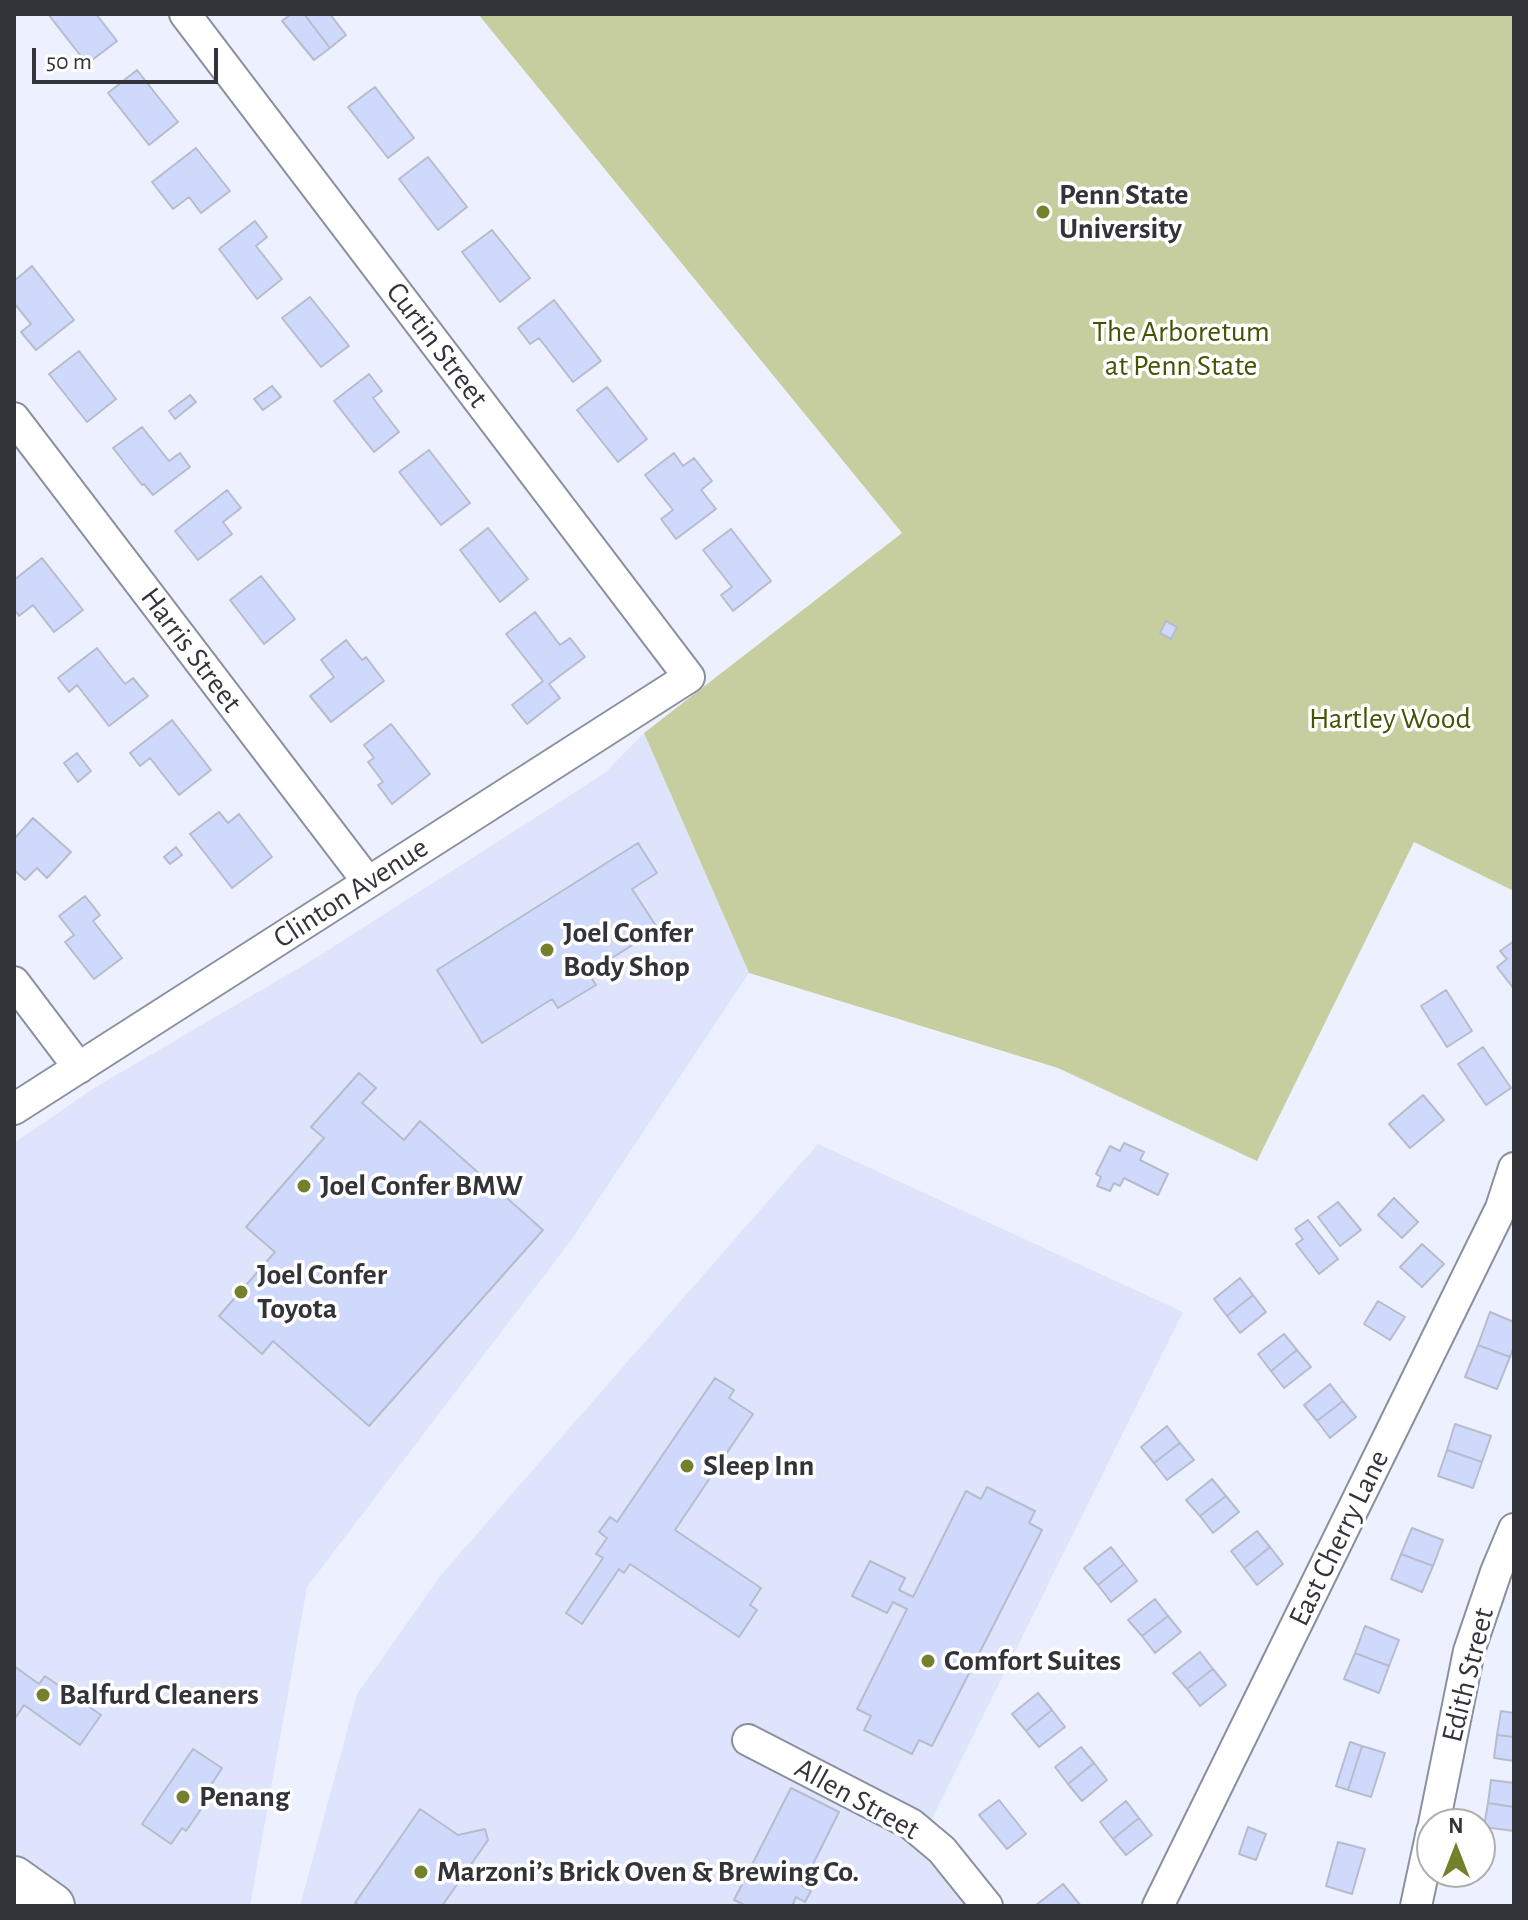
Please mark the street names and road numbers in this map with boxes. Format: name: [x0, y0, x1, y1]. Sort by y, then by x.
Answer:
street label: Curtin Street: [378, 275, 496, 415]
street label: Harris Street: [132, 581, 250, 719]
street label: Clinton Avenue: [267, 830, 435, 956]
street label: East Cherry Lane: [1281, 1444, 1397, 1632]
street label: Edith Street: [1434, 1604, 1502, 1746]
street label: Allen Street: [788, 1750, 926, 1848]

